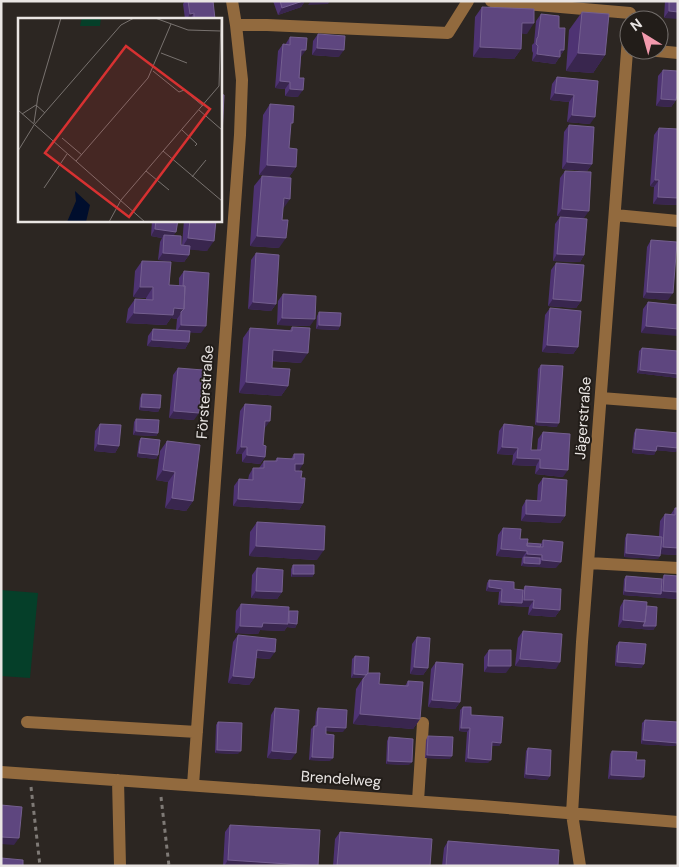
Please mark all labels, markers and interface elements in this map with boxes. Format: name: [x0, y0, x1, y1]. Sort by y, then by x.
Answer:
north arrow: [619, 10, 669, 60]
text: N: [627, 14, 646, 35]
inset map: [18, 18, 221, 221]
street label: Försterstraße: [192, 344, 218, 440]
street label: Jägerstraße: [570, 376, 596, 460]
street label: Brendelweg: [300, 766, 382, 792]

